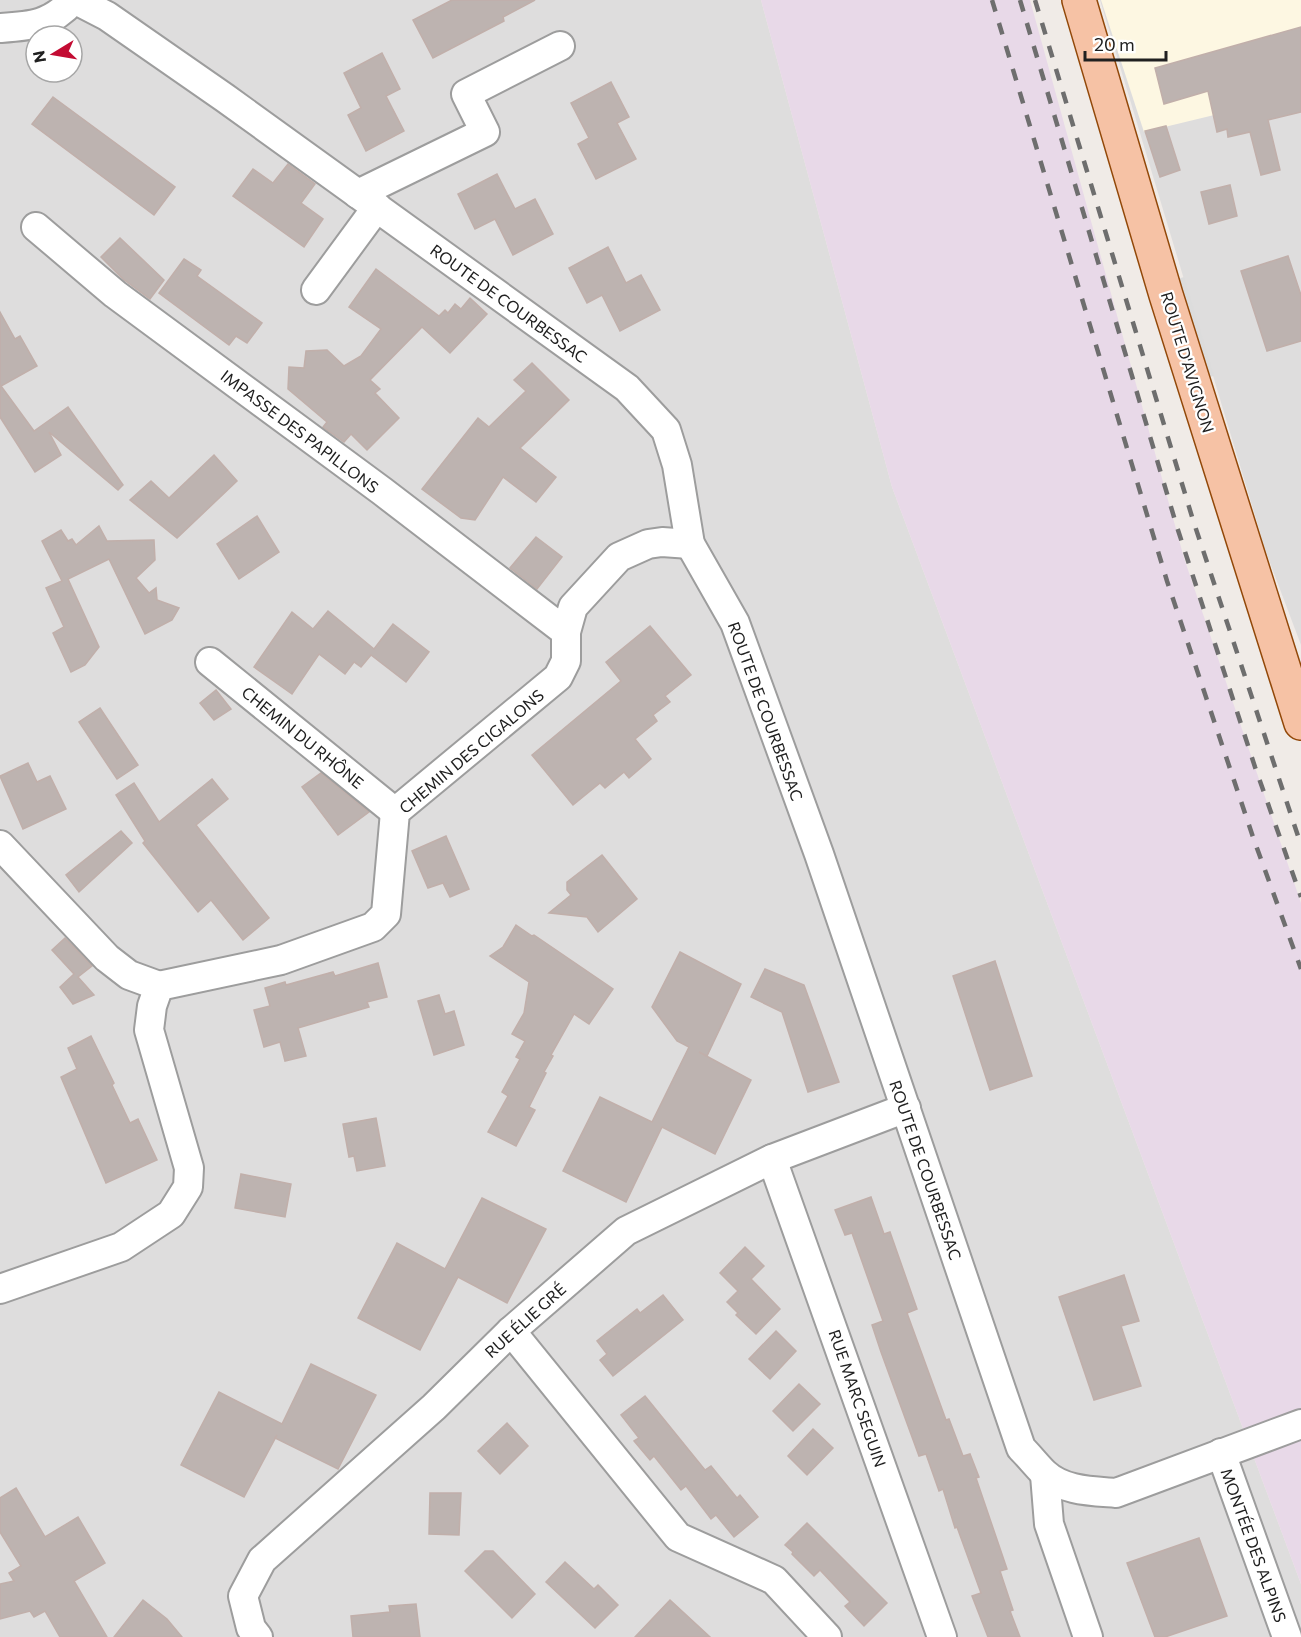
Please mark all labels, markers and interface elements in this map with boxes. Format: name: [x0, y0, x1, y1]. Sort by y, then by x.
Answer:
north arrow: [24, 24, 84, 84]
scale bar: [1085, 24, 1166, 62]
text: 20 m: [1094, 33, 1135, 55]
text: N: [28, 49, 49, 65]
street label: ROUTE DE COURBESSAC: [427, 240, 591, 366]
street label: ROUTE D'AVIGNON: [1158, 289, 1218, 435]
street label: IMPASSE DES PAPILLONS: [217, 366, 383, 496]
street label: ROUTE DE COURBESSAC: [725, 619, 807, 803]
street label: CHEMIN DU RHÔNE: [238, 682, 368, 792]
street label: CHEMIN DES CIGALONS: [395, 685, 547, 817]
street label: ROUTE DE COURBESSAC: [886, 1078, 966, 1262]
street label: RUE ÉLIE GRÉ: [481, 1279, 569, 1361]
street label: RUE MARC SEGUIN: [826, 1327, 890, 1469]
street label: MONTÉE DES ALPINS: [1217, 1465, 1291, 1625]

